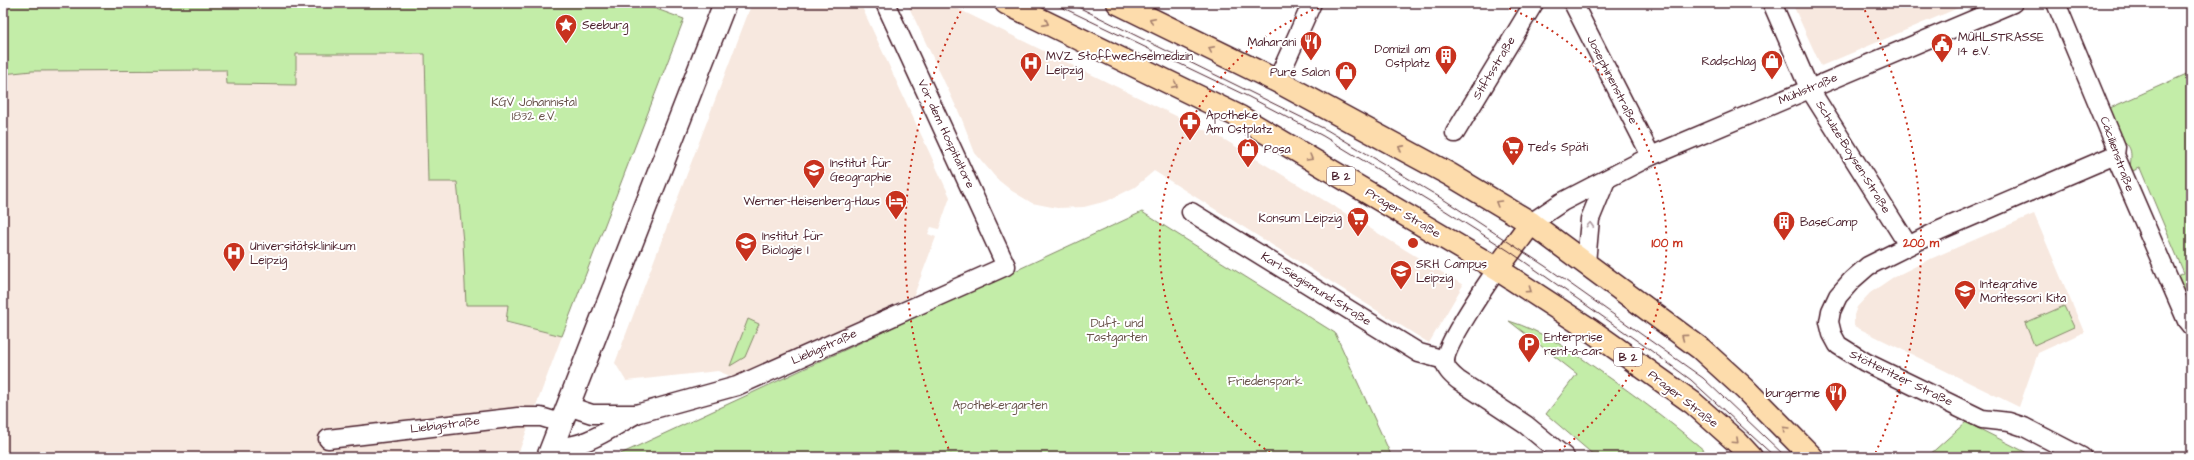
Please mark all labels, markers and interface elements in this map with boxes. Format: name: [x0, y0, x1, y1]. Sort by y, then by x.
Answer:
place icon: Seeburg: [553, 12, 579, 45]
place label: Seeburg: [582, 17, 628, 35]
one-way arrow: [1149, 17, 1156, 25]
one-way arrow: [1042, 18, 1050, 25]
restaurant icon: Maharani: [1298, 29, 1324, 62]
place label: MÜHLSTRASSE 14 e.V.: [1958, 29, 2044, 60]
public building icon: MÜHLSTRASSE 14 e.V.: [1929, 31, 1955, 64]
street label: Stiftsstraße: [1468, 33, 1520, 103]
street label: Josephinenstraße: [1582, 33, 1642, 128]
place label: Maharani: [1247, 34, 1296, 51]
place label: Domizil am Ostplatz: [1374, 41, 1431, 72]
building icon: Domizil am Ostplatz: [1433, 43, 1459, 76]
one-way arrow: [1208, 46, 1216, 53]
place label: MVZ Stoffwechselmedizin Leipzig: [1046, 48, 1193, 80]
shop icon: Radschlag: [1759, 48, 1785, 81]
hospital icon: MVZ Stoffwechselmedizin Leipzig: [1018, 50, 1044, 83]
place label: Radschlag: [1701, 53, 1756, 71]
shop icon: Pure Salon: [1333, 59, 1359, 92]
place label: Pure Salon: [1270, 64, 1330, 81]
street label: Mühlstraße: [1776, 69, 1841, 109]
street label: Vor dem Hospitaltore: [913, 77, 979, 192]
one-way arrow: [1170, 80, 1178, 88]
park label: KGV Johannistal 1832 e.V.: [491, 94, 577, 125]
street label: Schulze-Boysen-Straße: [1811, 97, 1895, 218]
place label: Apotheke Am Ostplatz: [1206, 107, 1272, 138]
pharmacy icon: Apotheke Am Ostplatz: [1177, 109, 1203, 142]
street label: Cäcilienstraße: [2096, 114, 2139, 194]
supermarket icon: Ted´s Späti: [1500, 134, 1526, 167]
shop icon: Posa: [1235, 136, 1261, 169]
place label: Ted´s Späti: [1528, 139, 1588, 156]
place label: Posa: [1264, 141, 1291, 158]
one-way arrow: [1398, 145, 1405, 152]
one-way arrow: [1306, 154, 1313, 161]
place label: Institut für Geographie: [830, 155, 892, 187]
school or university icon: Institut für Geographie: [801, 157, 827, 190]
road number: B 2: [1327, 167, 1355, 185]
street label: Prager Straße: [1362, 184, 1444, 243]
hotel icon: Werner-Heisenberg-Haus: [883, 188, 909, 221]
place label: Werner-Heisenberg-Haus: [743, 193, 880, 211]
one-way arrow: [1495, 200, 1502, 208]
supermarket icon: Konsum Leipzig: [1345, 205, 1371, 238]
building icon: BaseCamp: [1771, 209, 1797, 242]
place label: Konsum Leipzig: [1258, 210, 1342, 228]
place label: BaseCamp: [1800, 214, 1858, 231]
one-way arrow: [1586, 222, 1595, 228]
place label: Institut für Biologie I: [762, 228, 823, 260]
school or university icon: Institut für Biologie I: [733, 230, 759, 263]
text: 100 m: [1652, 235, 1683, 252]
text: 200 m: [1902, 235, 1940, 252]
centre of rings: [1406, 236, 1420, 250]
place label: Universitätsklinikum Leipzig: [250, 238, 356, 270]
hospital icon: Universitätsklinikum Leipzig: [221, 240, 247, 273]
street label: Karl-Siegismund-Straße: [1257, 248, 1375, 331]
place label: SRH Campus Leipzig: [1416, 256, 1487, 288]
school or university icon: SRH Campus Leipzig: [1388, 258, 1414, 291]
place label: Integrative Montessori Kita: [1980, 276, 2066, 307]
school or university icon: Integrative Montessori Kita: [1952, 278, 1978, 311]
one-way arrow: [1525, 285, 1532, 292]
park label: Duft- und Tastgarten: [1087, 315, 1147, 347]
street label: Liebigstraße: [789, 325, 860, 370]
place label: Enterprise rent-a-car: [1544, 329, 1603, 360]
parking icon: Enterprise rent-a-car: [1516, 331, 1542, 364]
one-way arrow: [1681, 334, 1688, 341]
street label: Stötteritzer Straße: [1847, 346, 1956, 411]
road number: B 2: [1614, 348, 1642, 366]
street label: Prager Straße: [1644, 366, 1722, 433]
park label: Friedenspark: [1228, 373, 1303, 390]
restaurant icon: burgerme: [1823, 380, 1849, 413]
place label: burgerme: [1765, 385, 1821, 403]
park label: Apothekergarten: [952, 397, 1048, 415]
street label: Liebigstraße: [409, 412, 481, 439]
one-way arrow: [1782, 426, 1789, 434]
one-way arrow: [1731, 436, 1739, 444]

